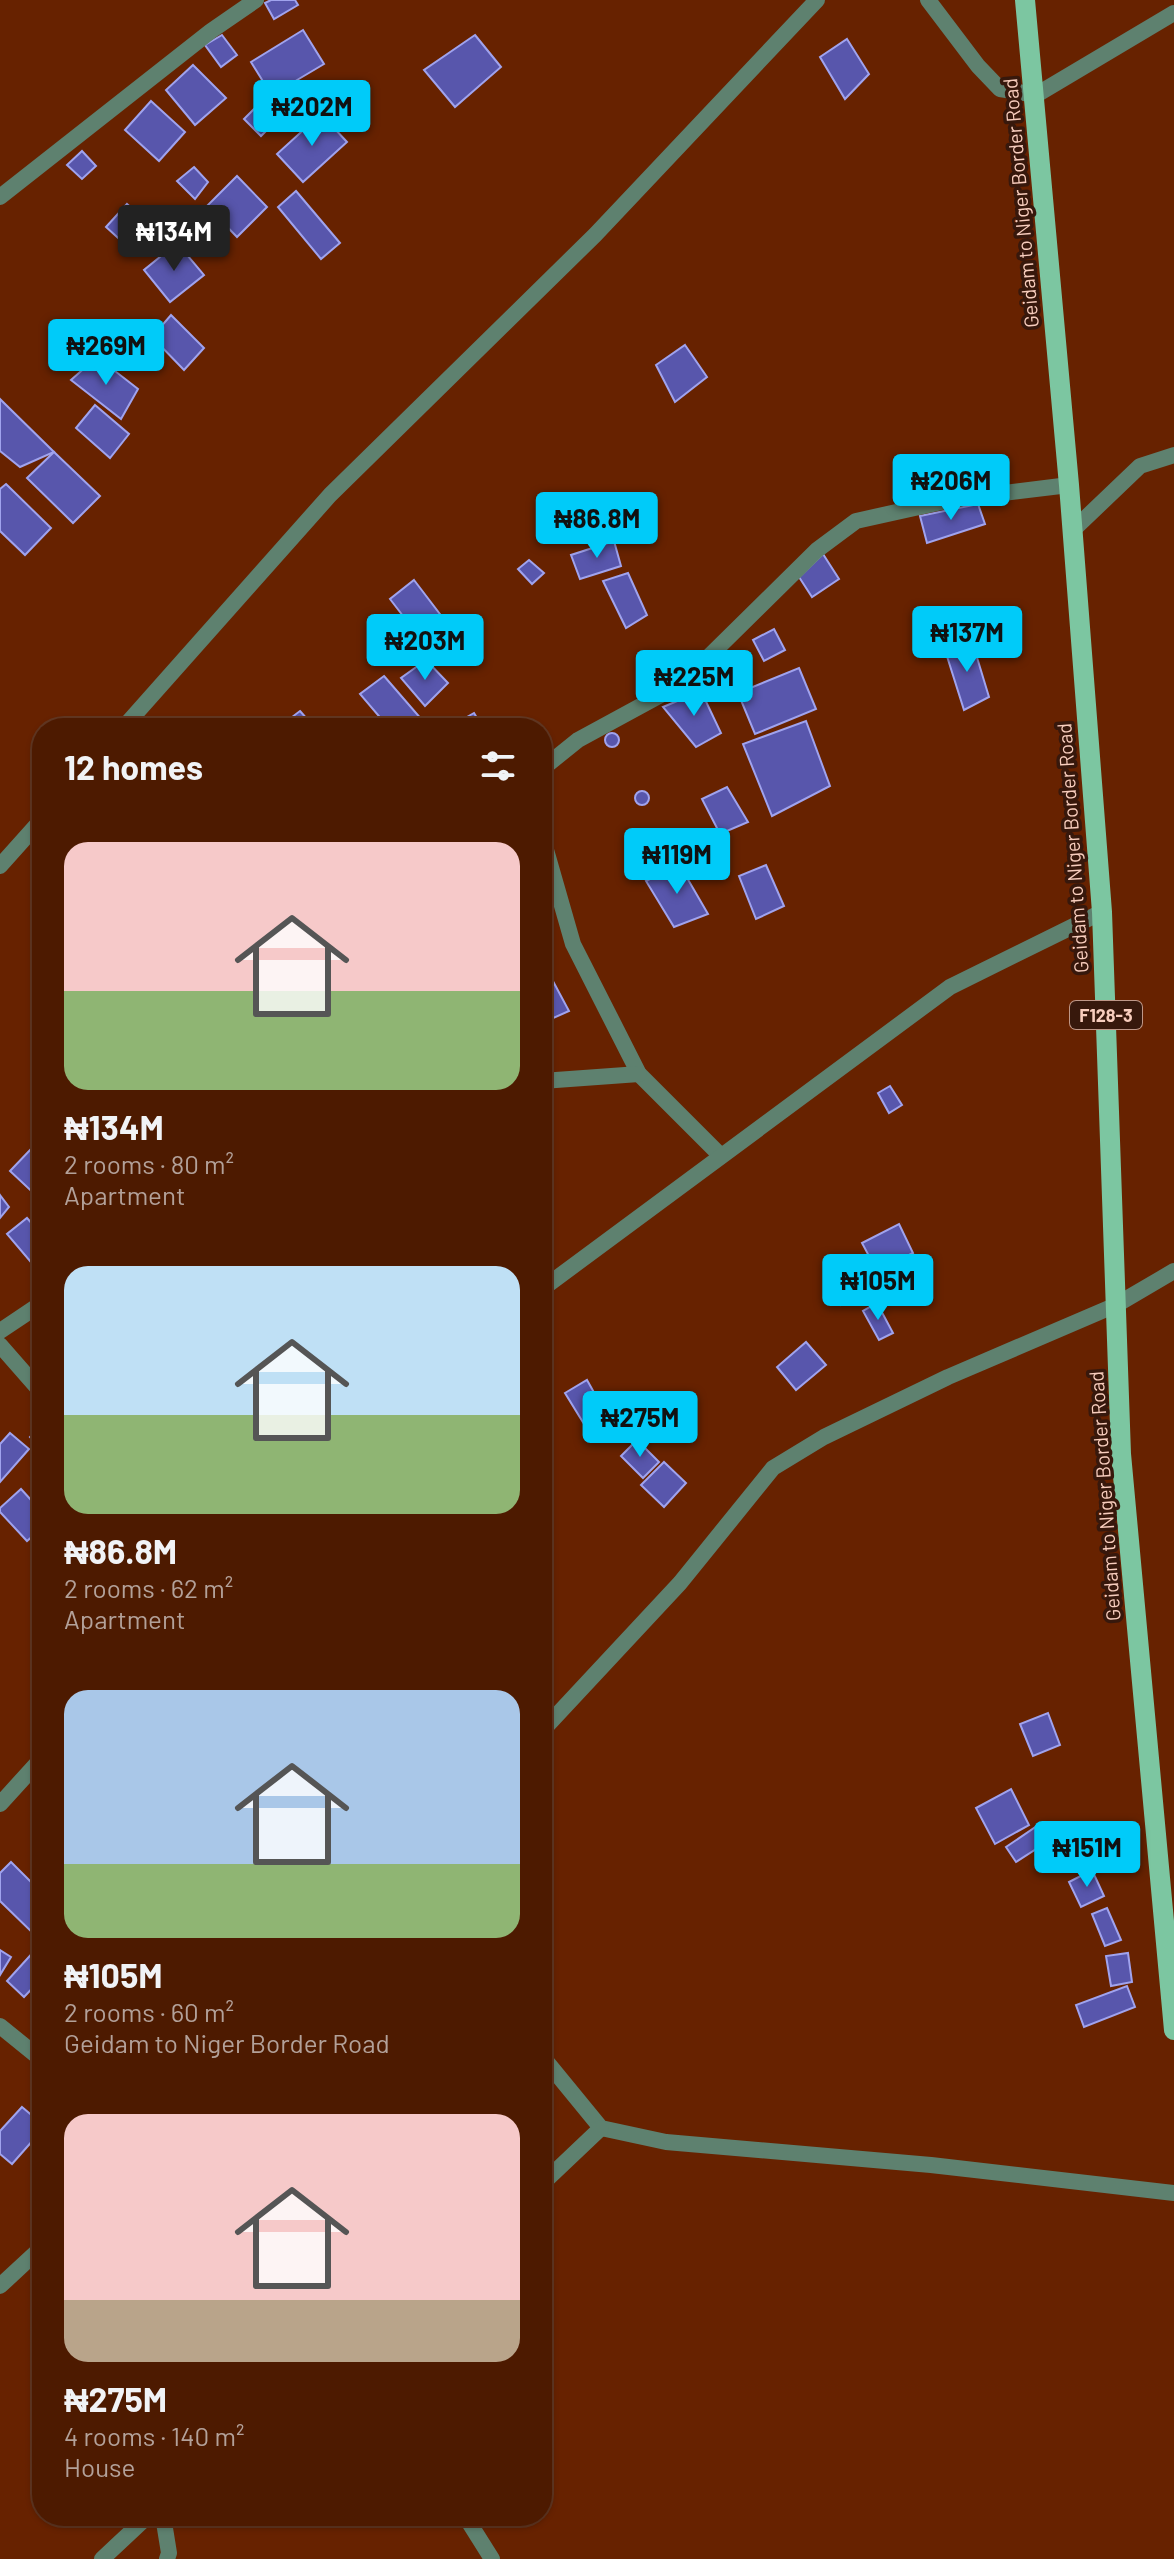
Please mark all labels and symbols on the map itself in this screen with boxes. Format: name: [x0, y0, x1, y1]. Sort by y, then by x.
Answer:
street label: Geidam to Niger Border Road: [997, 77, 1043, 329]
pin: ₦202M: [256, 80, 368, 148]
pin: ₦134M: [118, 205, 230, 273]
pin: ₦269M: [50, 319, 162, 387]
pin: ₦206M: [895, 454, 1007, 522]
pin: ₦86.8M: [532, 492, 662, 560]
pin: ₦137M: [911, 606, 1023, 674]
pin: ₦203M: [369, 614, 481, 682]
pin: ₦225M: [638, 650, 750, 718]
street label: Geidam to Niger Border Road: [1051, 722, 1093, 974]
pin: ₦119M: [621, 828, 733, 896]
road number: F128-3: [1070, 1001, 1142, 1029]
pin: ₦105M: [822, 1254, 934, 1322]
street label: Geidam to Niger Border Road: [1083, 1370, 1125, 1622]
pin: ₦275M: [584, 1391, 696, 1459]
pin: ₦151M: [1031, 1821, 1143, 1889]

